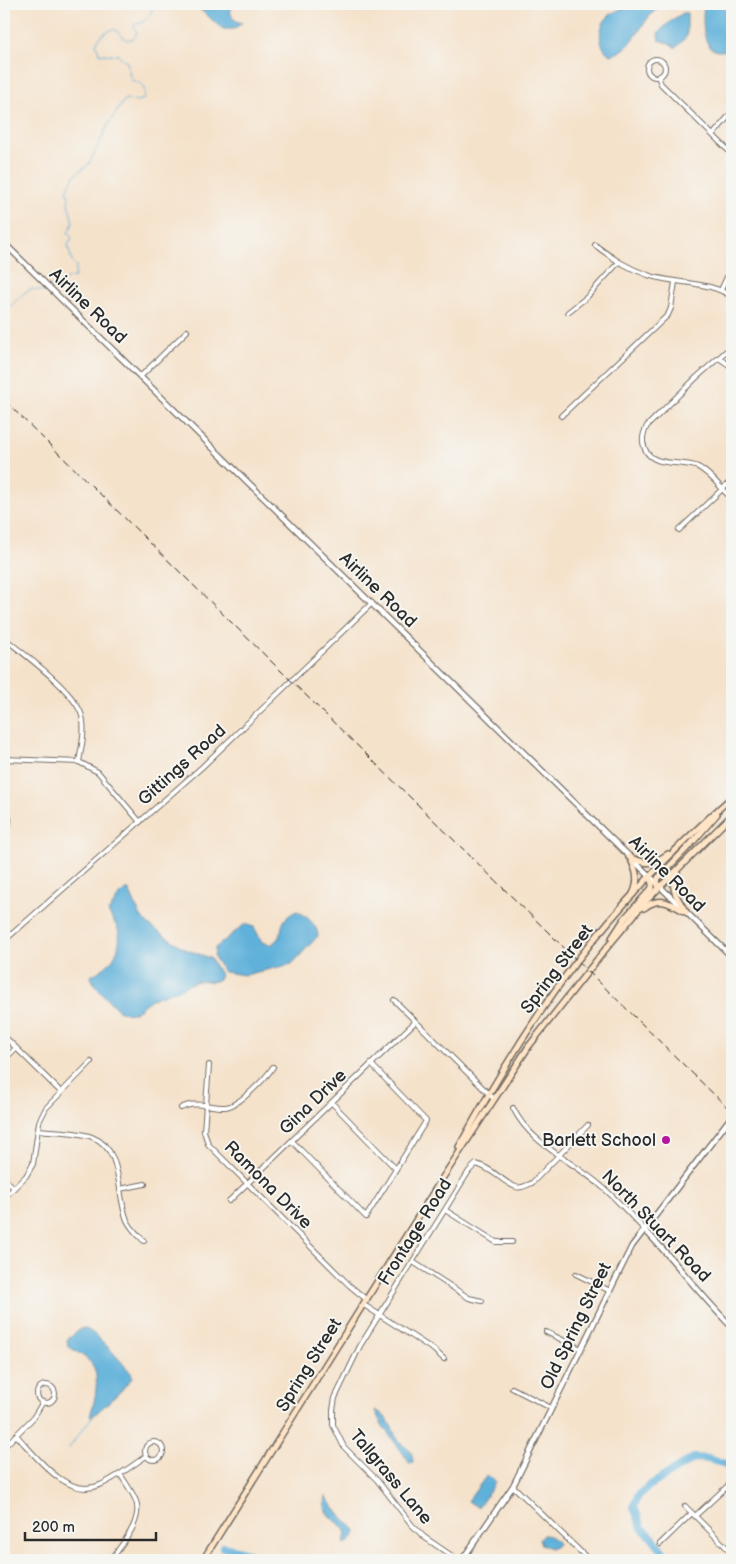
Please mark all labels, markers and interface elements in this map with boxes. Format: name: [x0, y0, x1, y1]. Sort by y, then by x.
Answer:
street label: Airline Road: [45, 264, 131, 348]
street label: Airline Road: [335, 548, 421, 632]
street label: Gittings Road: [134, 720, 230, 810]
street label: Airline Road: [625, 832, 709, 916]
street label: Spring Street: [517, 920, 598, 1018]
street label: Gina Drive: [275, 1065, 351, 1139]
place label: Barlett School: [542, 1130, 656, 1151]
marker: Barlett School: [660, 1134, 672, 1146]
street label: Ramona Drive: [220, 1137, 317, 1234]
street label: North Stuart Road: [597, 1166, 715, 1286]
street label: Frontage Road: [374, 1175, 456, 1289]
street label: Old Spring Street: [536, 1259, 616, 1393]
street label: Spring Street: [272, 1314, 346, 1416]
street label: Tallgrass Lane: [345, 1425, 437, 1529]
scale bar: [25, 1509, 156, 1541]
text: 200 m: [32, 1518, 75, 1537]

